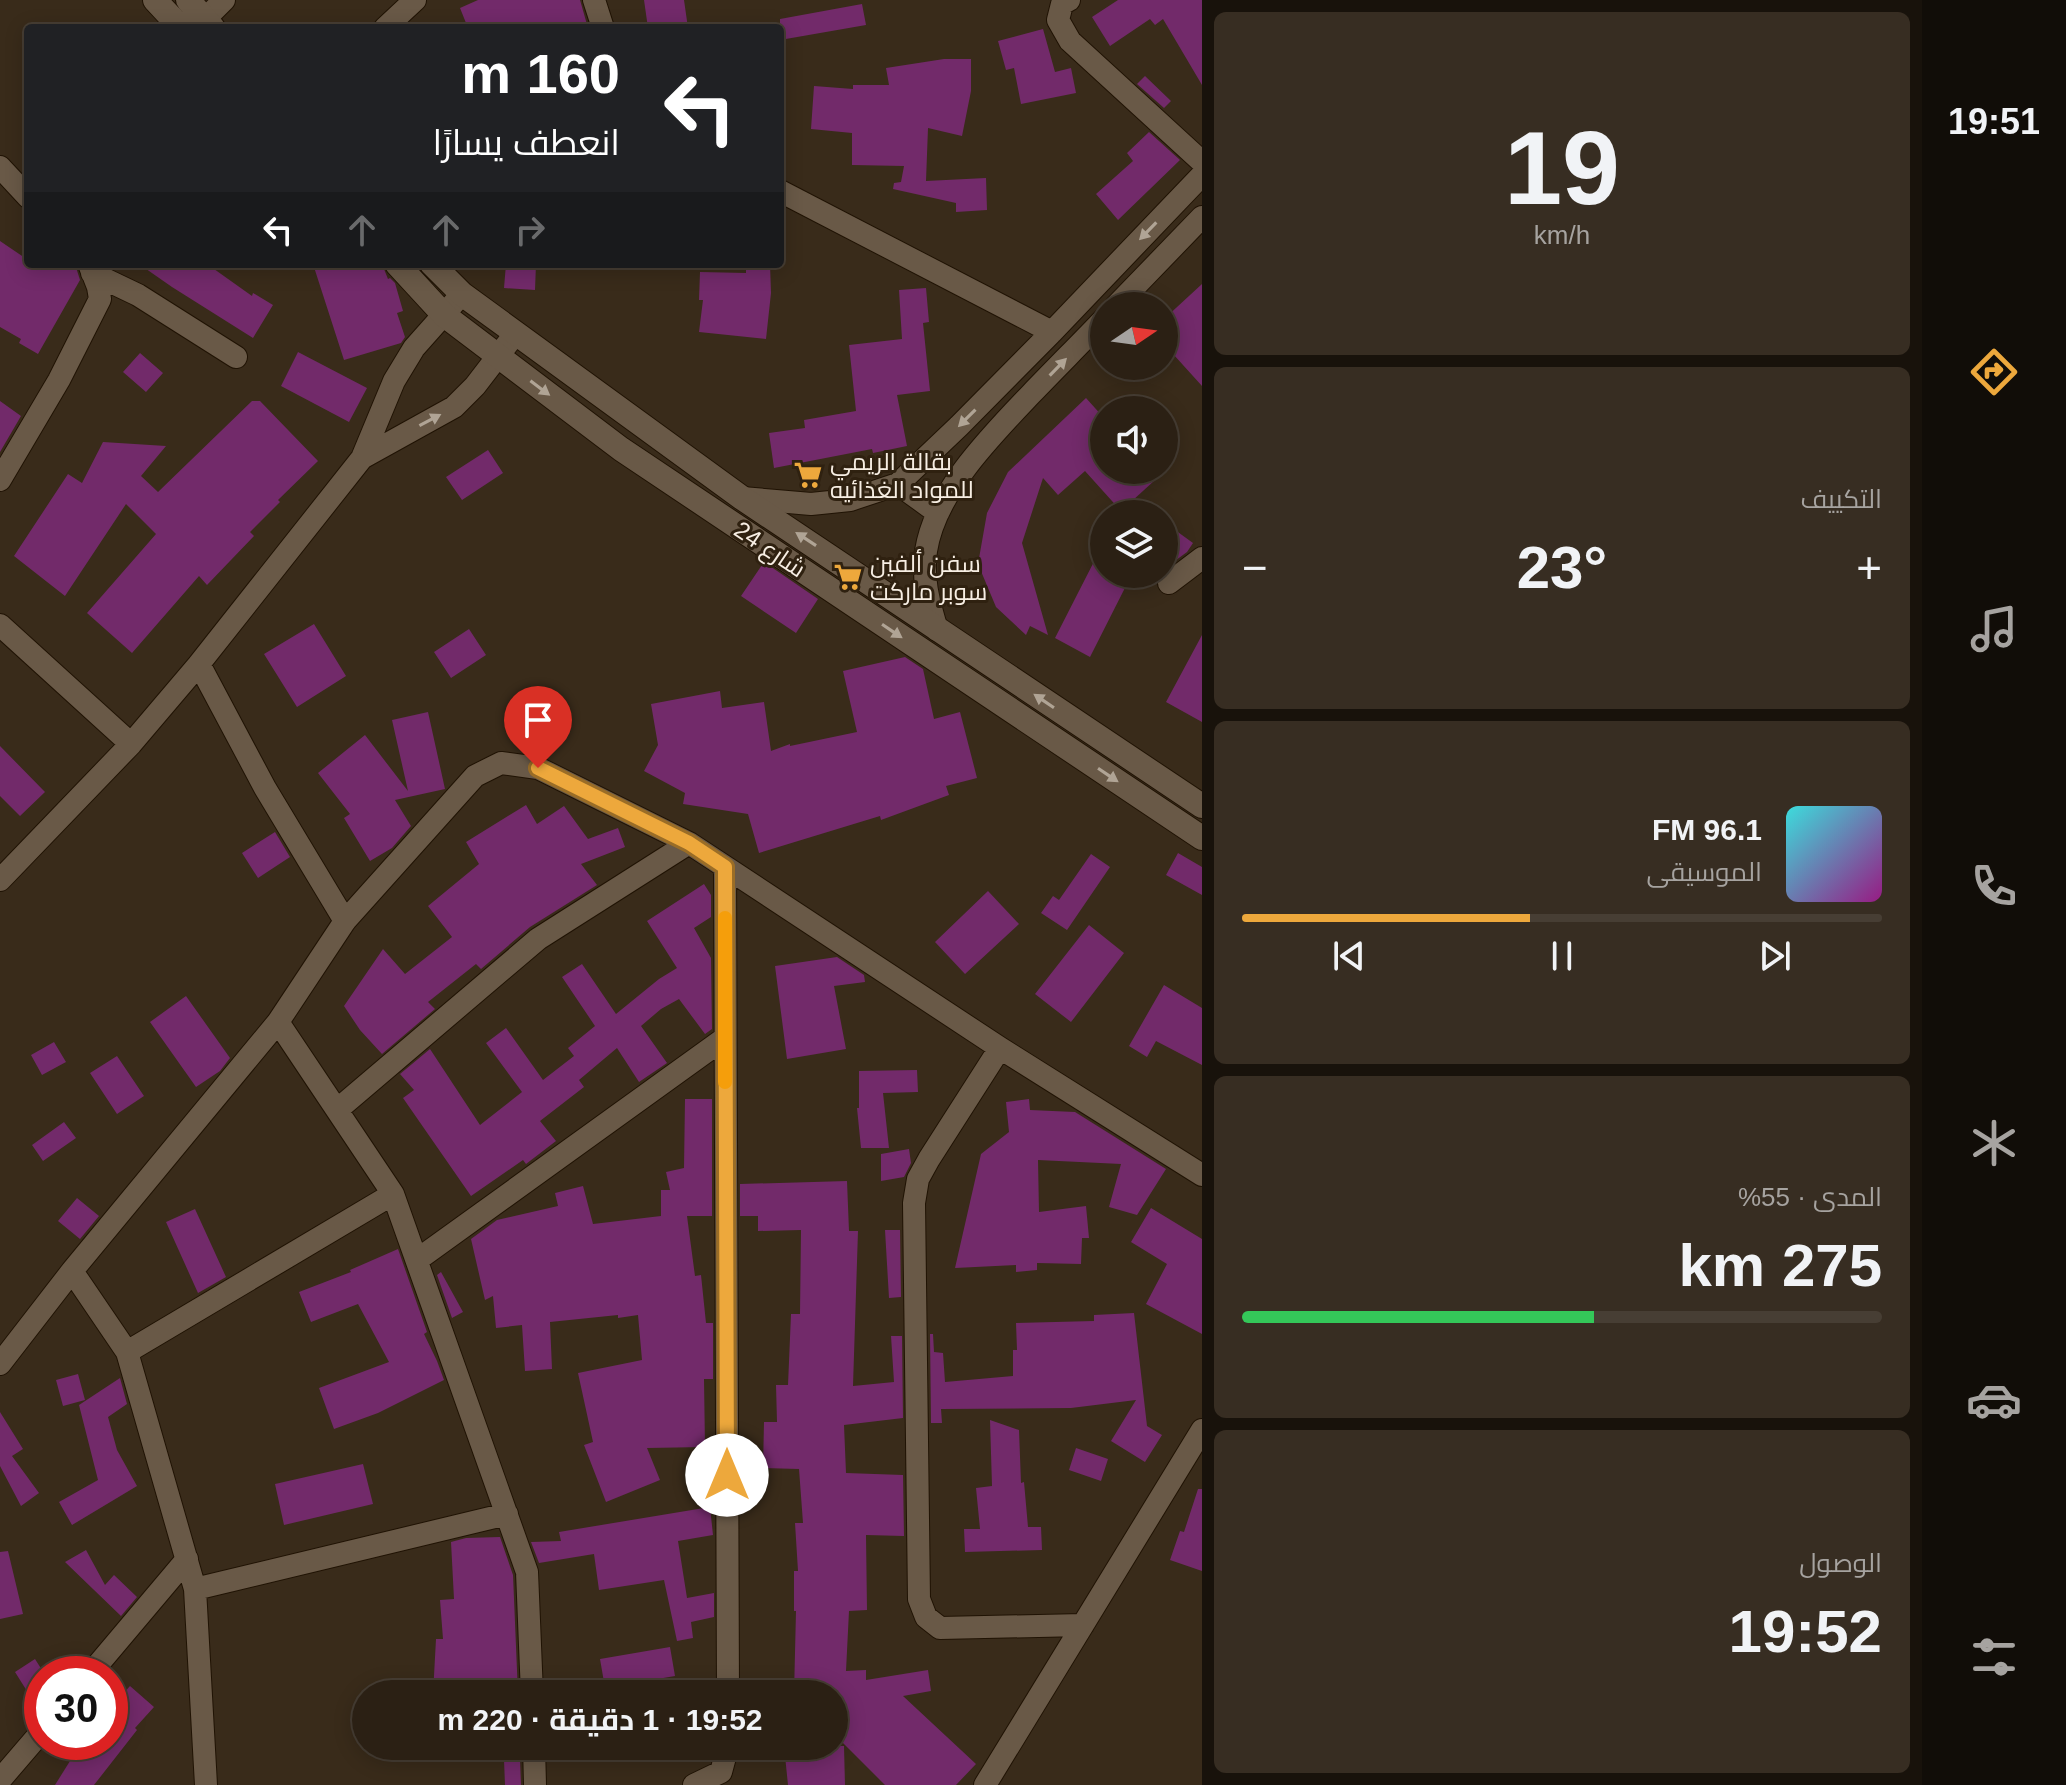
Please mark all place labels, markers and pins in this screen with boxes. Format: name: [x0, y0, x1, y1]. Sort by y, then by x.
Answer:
place label: بقالة الريمي للمواد الغذائيه: [830, 448, 974, 503]
supermarket icon: بقالة الريمي للمواد الغذائيه: [793, 460, 823, 490]
place label: سفن ألفين سوبر ماركت: [870, 548, 987, 605]
supermarket icon: سفن ألفين سوبر ماركت: [833, 562, 863, 592]
pin: [504, 686, 572, 768]

